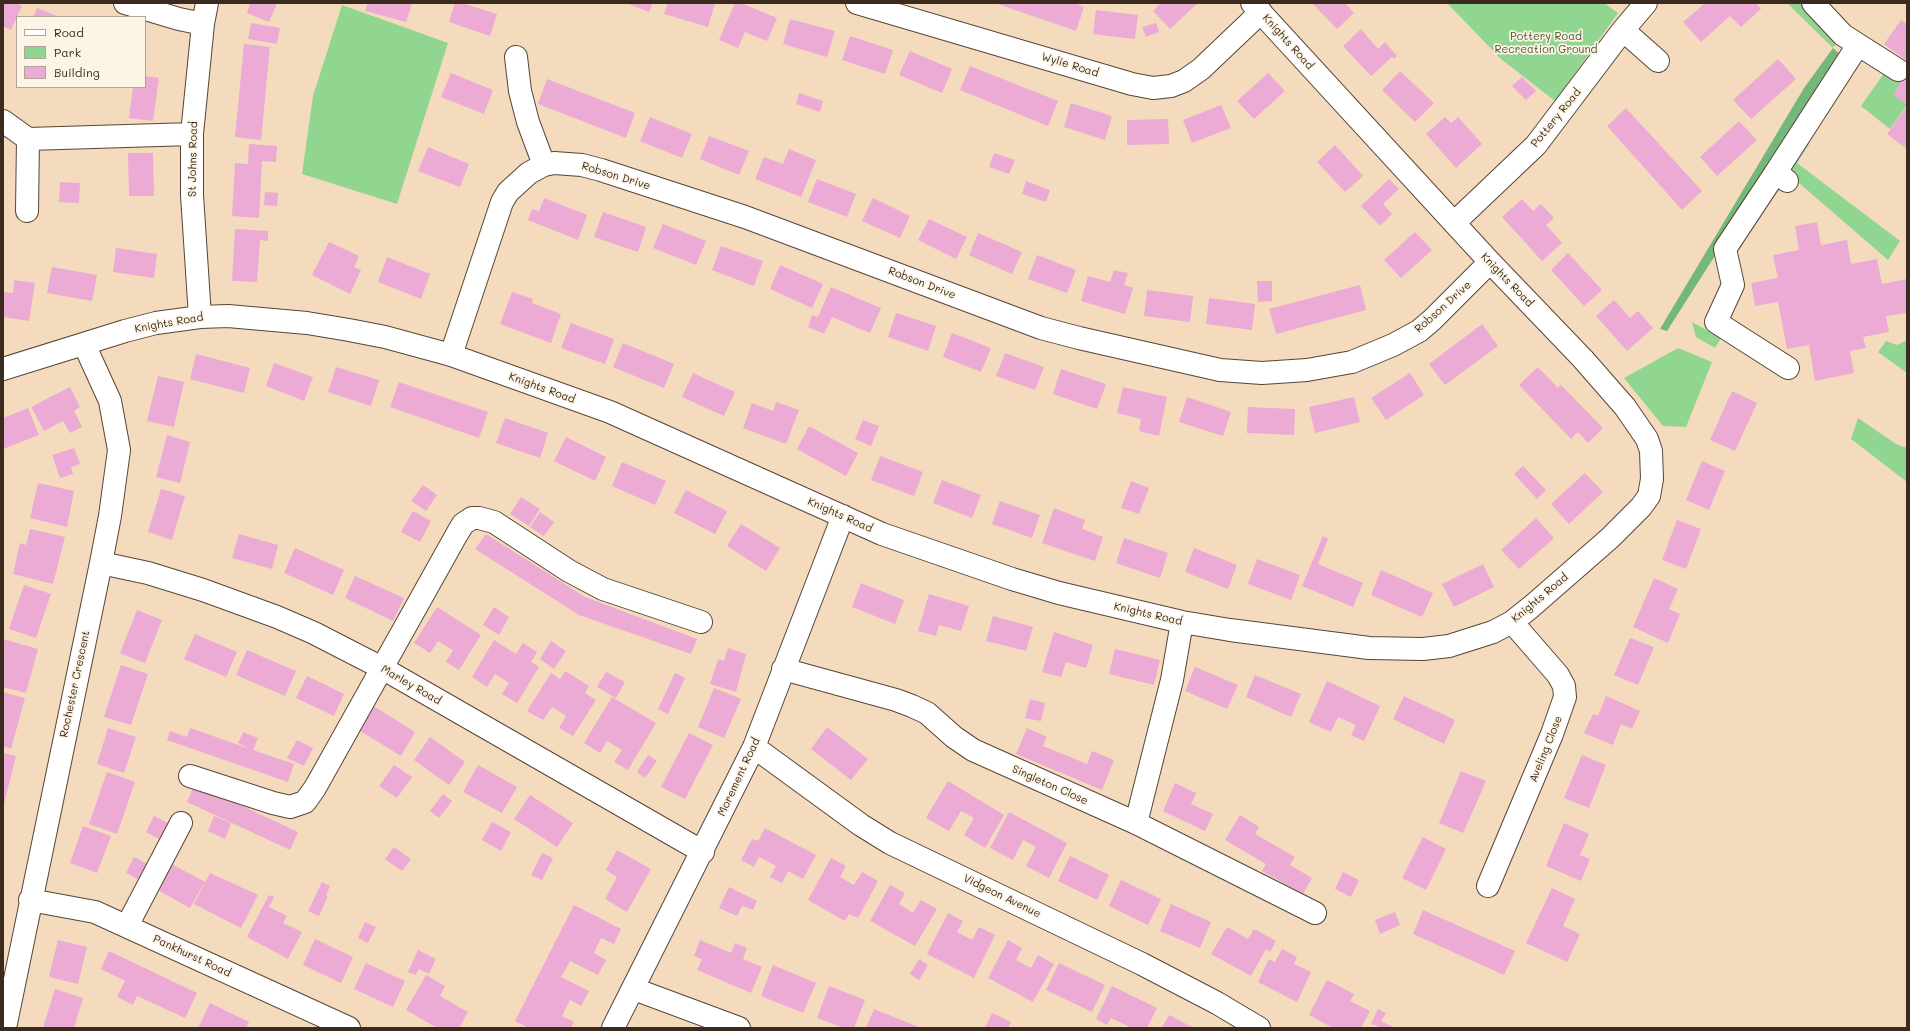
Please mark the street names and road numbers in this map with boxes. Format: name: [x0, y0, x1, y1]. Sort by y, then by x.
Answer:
street label: Knights Road: [1260, 12, 1316, 72]
street label: Wylie Road: [1040, 50, 1100, 80]
street label: Pottery Road: [1528, 86, 1584, 150]
street label: St Johns Road: [186, 121, 200, 197]
street label: Robson Drive: [580, 159, 652, 193]
street label: Knights Road: [1478, 250, 1536, 310]
street label: Robson Drive: [886, 264, 958, 302]
street label: Robson Drive: [1412, 278, 1474, 336]
street label: Knights Road: [133, 310, 205, 336]
street label: Knights Road: [507, 370, 577, 406]
street label: Knights Road: [805, 495, 875, 535]
street label: Knights Road: [1509, 571, 1571, 625]
street label: Knights Road: [1112, 600, 1184, 628]
street label: Rochester Crescent: [57, 629, 93, 739]
street label: Marley Road: [379, 662, 443, 708]
street label: Aveling Close: [1527, 714, 1565, 784]
street label: Morement Road: [715, 736, 763, 818]
street label: Singleton Close: [1010, 762, 1090, 808]
street label: Vidgeon Avenue: [961, 871, 1043, 921]
street label: Pankhurst Road: [151, 932, 233, 980]

